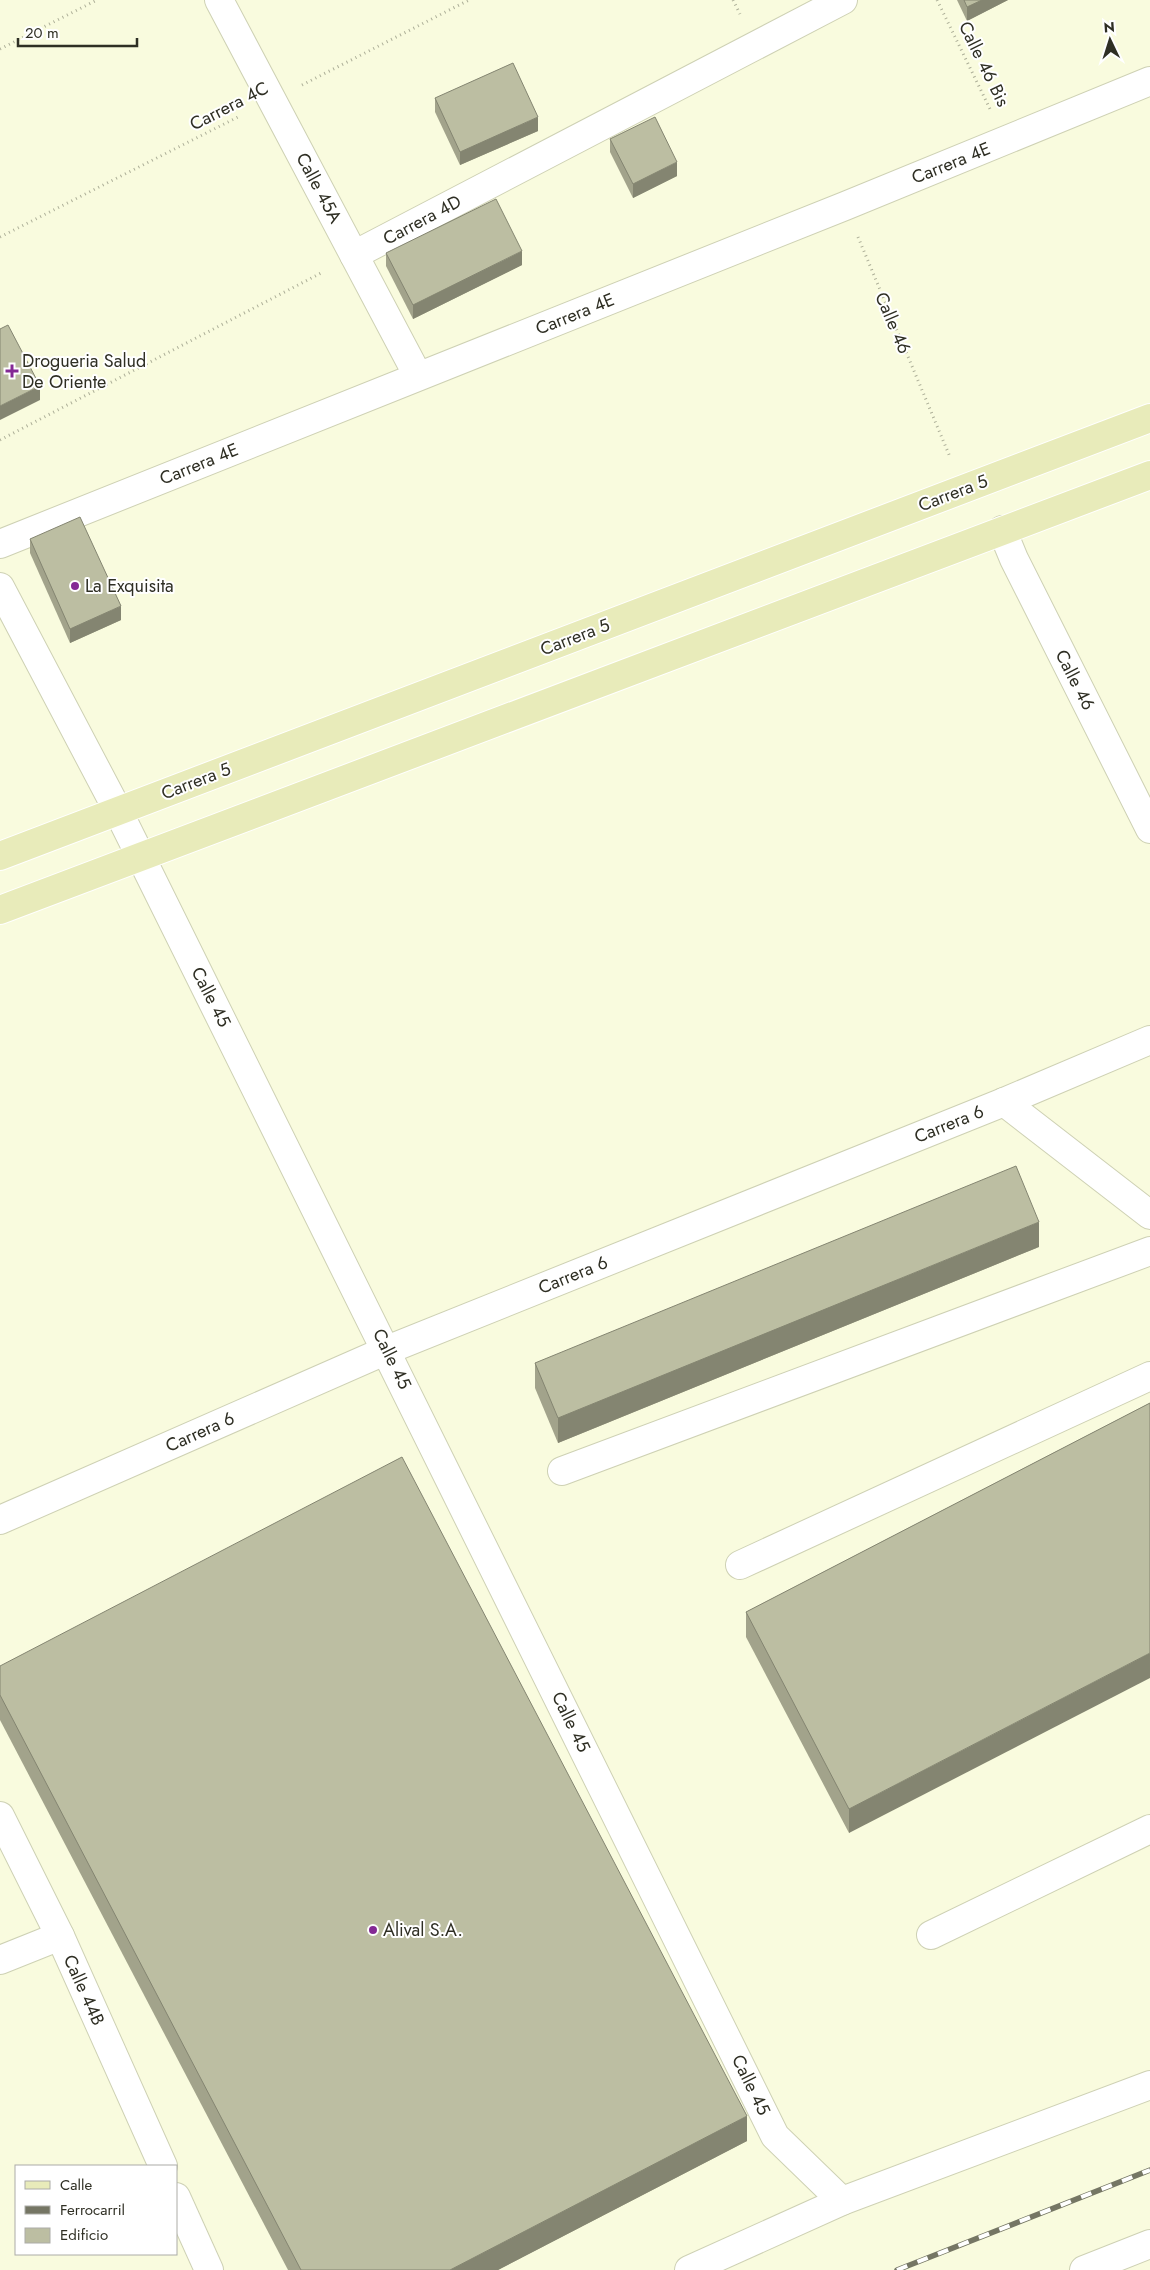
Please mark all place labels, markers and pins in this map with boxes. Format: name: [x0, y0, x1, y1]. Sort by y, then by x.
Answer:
place label: Drogueria Salud De Oriente: [22, 348, 146, 395]
marker: Drogueria Salud De Oriente: [6, 365, 18, 377]
place label: La Exquisita: [85, 573, 174, 599]
marker: La Exquisita: [69, 580, 81, 592]
place label: Alival S.A.: [383, 1917, 463, 1943]
marker: Alival S.A.: [367, 1924, 379, 1936]

